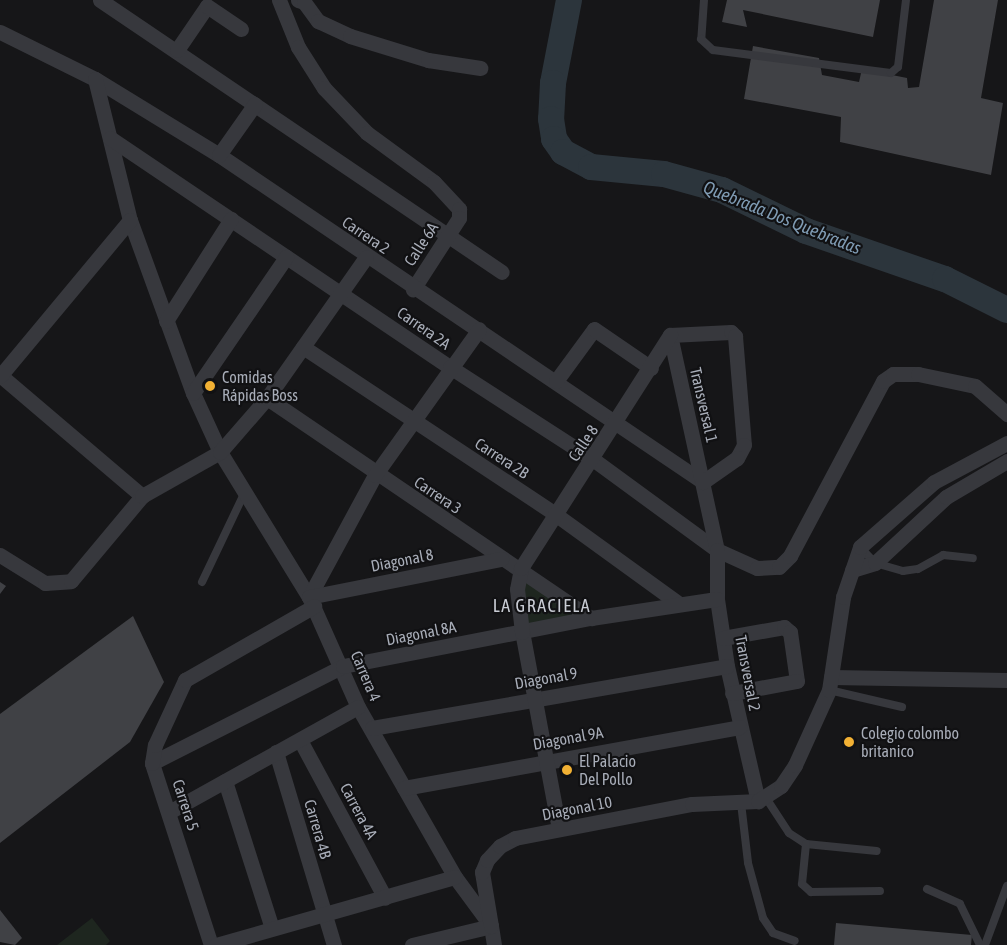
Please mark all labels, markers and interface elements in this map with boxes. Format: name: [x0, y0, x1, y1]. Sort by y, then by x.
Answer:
water label: Quebrada Dos Quebradas: [700, 177, 864, 259]
street label: Carrera 2: [339, 212, 393, 258]
street label: Calle 6A: [400, 219, 442, 269]
street label: Carrera 2A: [394, 303, 454, 353]
street label: Transversal 1: [686, 365, 722, 445]
place label: Comidas Rápidas Boss: [222, 367, 298, 405]
marker: Comidas Rápidas Boss: [203, 379, 217, 393]
street label: Calle 8: [564, 421, 602, 465]
street label: Carrera 2B: [471, 433, 533, 483]
street label: Carrera 3: [411, 472, 465, 518]
street label: Diagonal 8: [369, 545, 435, 575]
district label: LA GRACIELA: [493, 595, 591, 617]
street label: Diagonal 8A: [384, 617, 458, 649]
street label: Transversal 2: [731, 633, 765, 713]
street label: Carrera 4: [347, 648, 385, 704]
street label: Diagonal 9: [513, 663, 579, 693]
street label: Diagonal 9A: [531, 722, 605, 754]
place label: Colegio colombo britanico: [861, 723, 959, 761]
marker: Colegio colombo britanico: [842, 735, 856, 749]
place label: El Palacio Del Pollo: [579, 751, 636, 789]
marker: El Palacio Del Pollo: [560, 763, 574, 777]
street label: Carrera 5: [169, 777, 203, 833]
street label: Carrera 4A: [336, 780, 382, 842]
street label: Diagonal 10: [540, 792, 614, 824]
street label: Carrera 4B: [300, 797, 336, 861]

